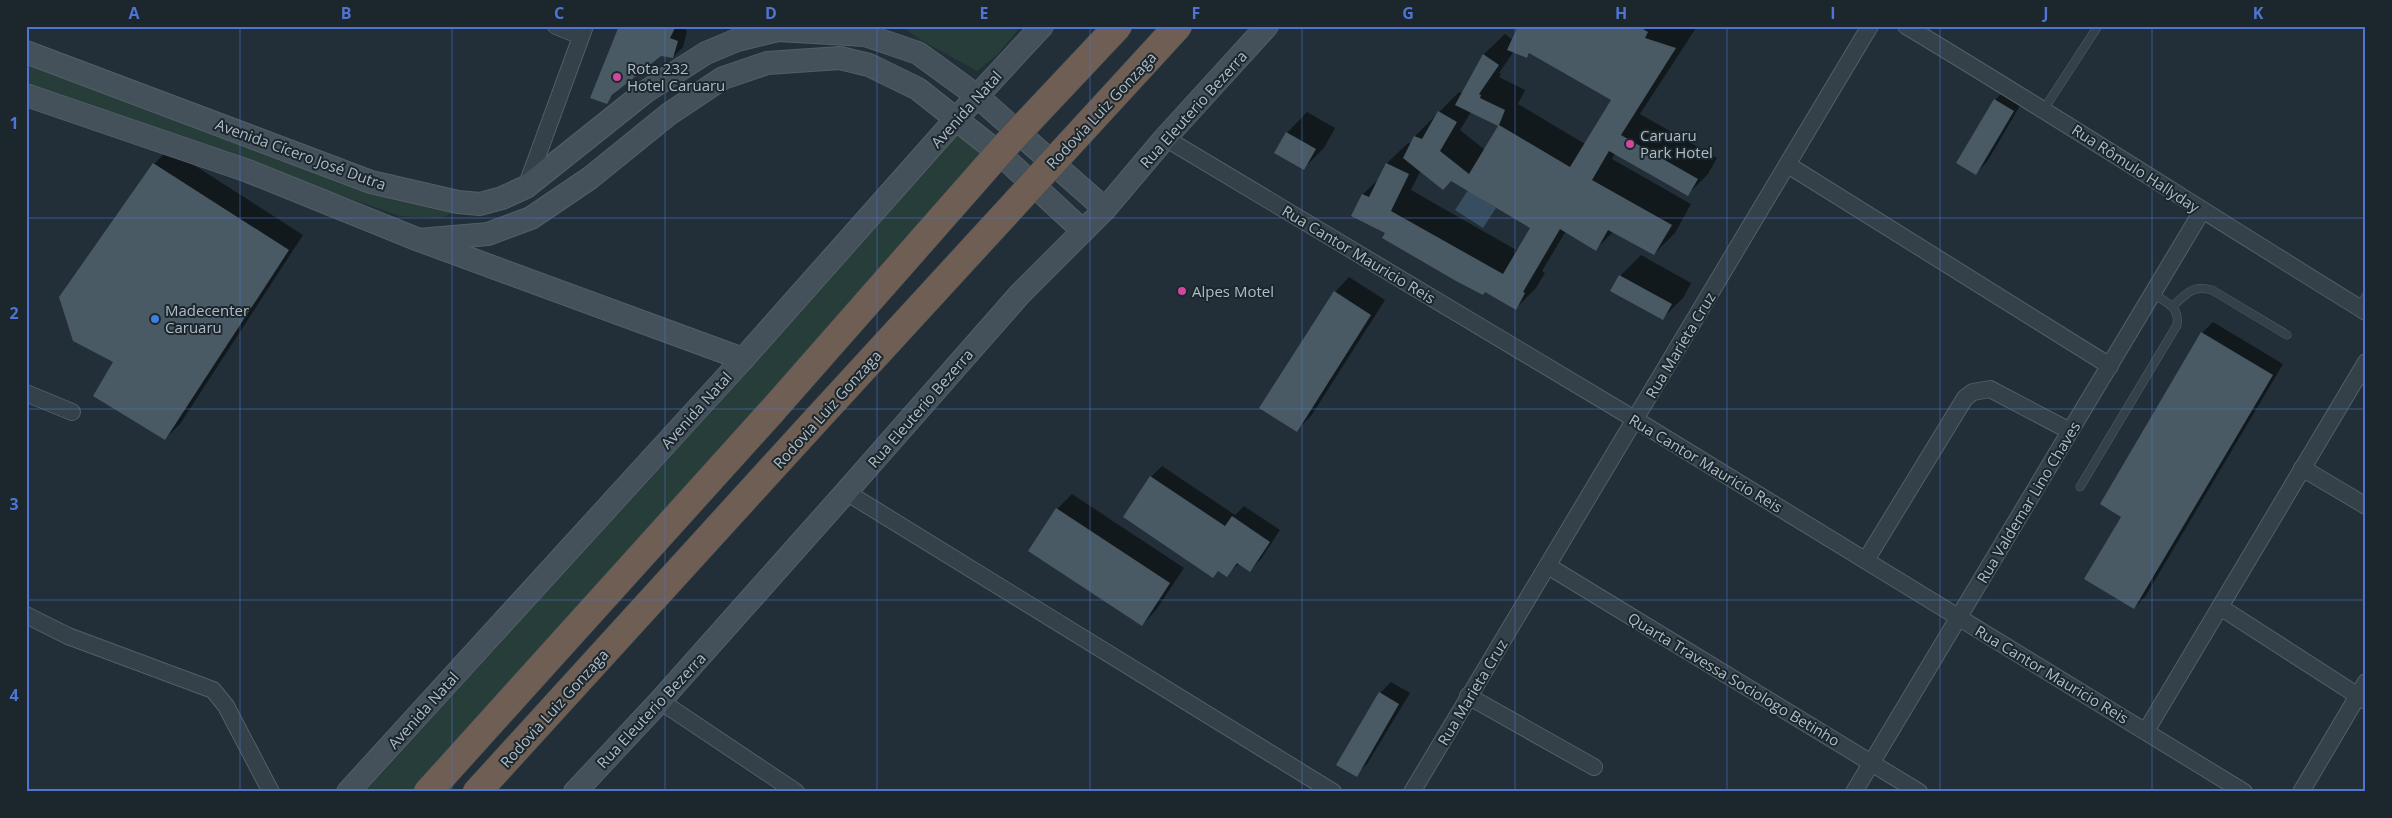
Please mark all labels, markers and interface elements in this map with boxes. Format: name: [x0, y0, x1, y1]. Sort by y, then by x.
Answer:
text: A: [128, 2, 140, 24]
text: B: [341, 2, 351, 24]
text: C: [554, 2, 564, 24]
text: D: [765, 2, 777, 24]
text: E: [980, 2, 989, 24]
text: F: [1192, 2, 1200, 24]
text: G: [1402, 2, 1414, 24]
text: H: [1615, 2, 1627, 24]
text: I: [1830, 2, 1836, 24]
text: J: [2041, 2, 2049, 24]
text: K: [2253, 2, 2264, 24]
street label: Rua Eleuterio Bezerra: [1135, 46, 1251, 172]
street label: Rodovia Luiz Gonzaga: [1042, 47, 1160, 173]
place label: Rota 232 Hotel Caruaru: [627, 58, 725, 95]
street label: Avenida Natal: [926, 66, 1006, 152]
marker: Rota 232 Hotel Caruaru: [611, 71, 623, 83]
text: 1: [9, 112, 19, 134]
street label: Avenida Cícero José Dutra: [213, 114, 389, 194]
street label: Rua Rômulo Hallyday: [2068, 119, 2204, 217]
place label: Caruaru Park Hotel: [1640, 125, 1713, 162]
marker: Caruaru Park Hotel: [1624, 138, 1636, 150]
street label: Rua Cantor Mauricio Reis: [1279, 200, 1439, 308]
place label: Alpes Motel: [1192, 281, 1274, 301]
marker: Alpes Motel: [1176, 285, 1188, 297]
street label: Rua Marieta Cruz: [1640, 288, 1720, 402]
place label: Madecenter Caruaru: [165, 300, 249, 337]
text: 2: [9, 302, 19, 324]
marker: Madecenter Caruaru: [149, 313, 161, 325]
street label: Rua Eleuterio Bezerra: [863, 344, 977, 472]
street label: Rodovia Luiz Gonzaga: [768, 346, 886, 472]
street label: Avenida Natal: [656, 367, 736, 453]
street label: Rua Cantor Mauricio Reis: [1626, 409, 1786, 517]
street label: Rua Valdemar Lino Chaves: [1972, 417, 2084, 587]
text: 3: [9, 493, 19, 515]
street label: Quarta Travessa Sociologo Betinho: [1624, 608, 1844, 750]
street label: Rua Cantor Mauricio Reis: [1972, 620, 2132, 728]
street label: Rua Marieta Cruz: [1432, 635, 1512, 749]
street label: Rodovia Luiz Gonzaga: [495, 645, 613, 771]
street label: Rua Eleuterio Bezerra: [592, 648, 710, 772]
street label: Avenida Natal: [383, 667, 463, 753]
text: 4: [9, 684, 19, 706]

